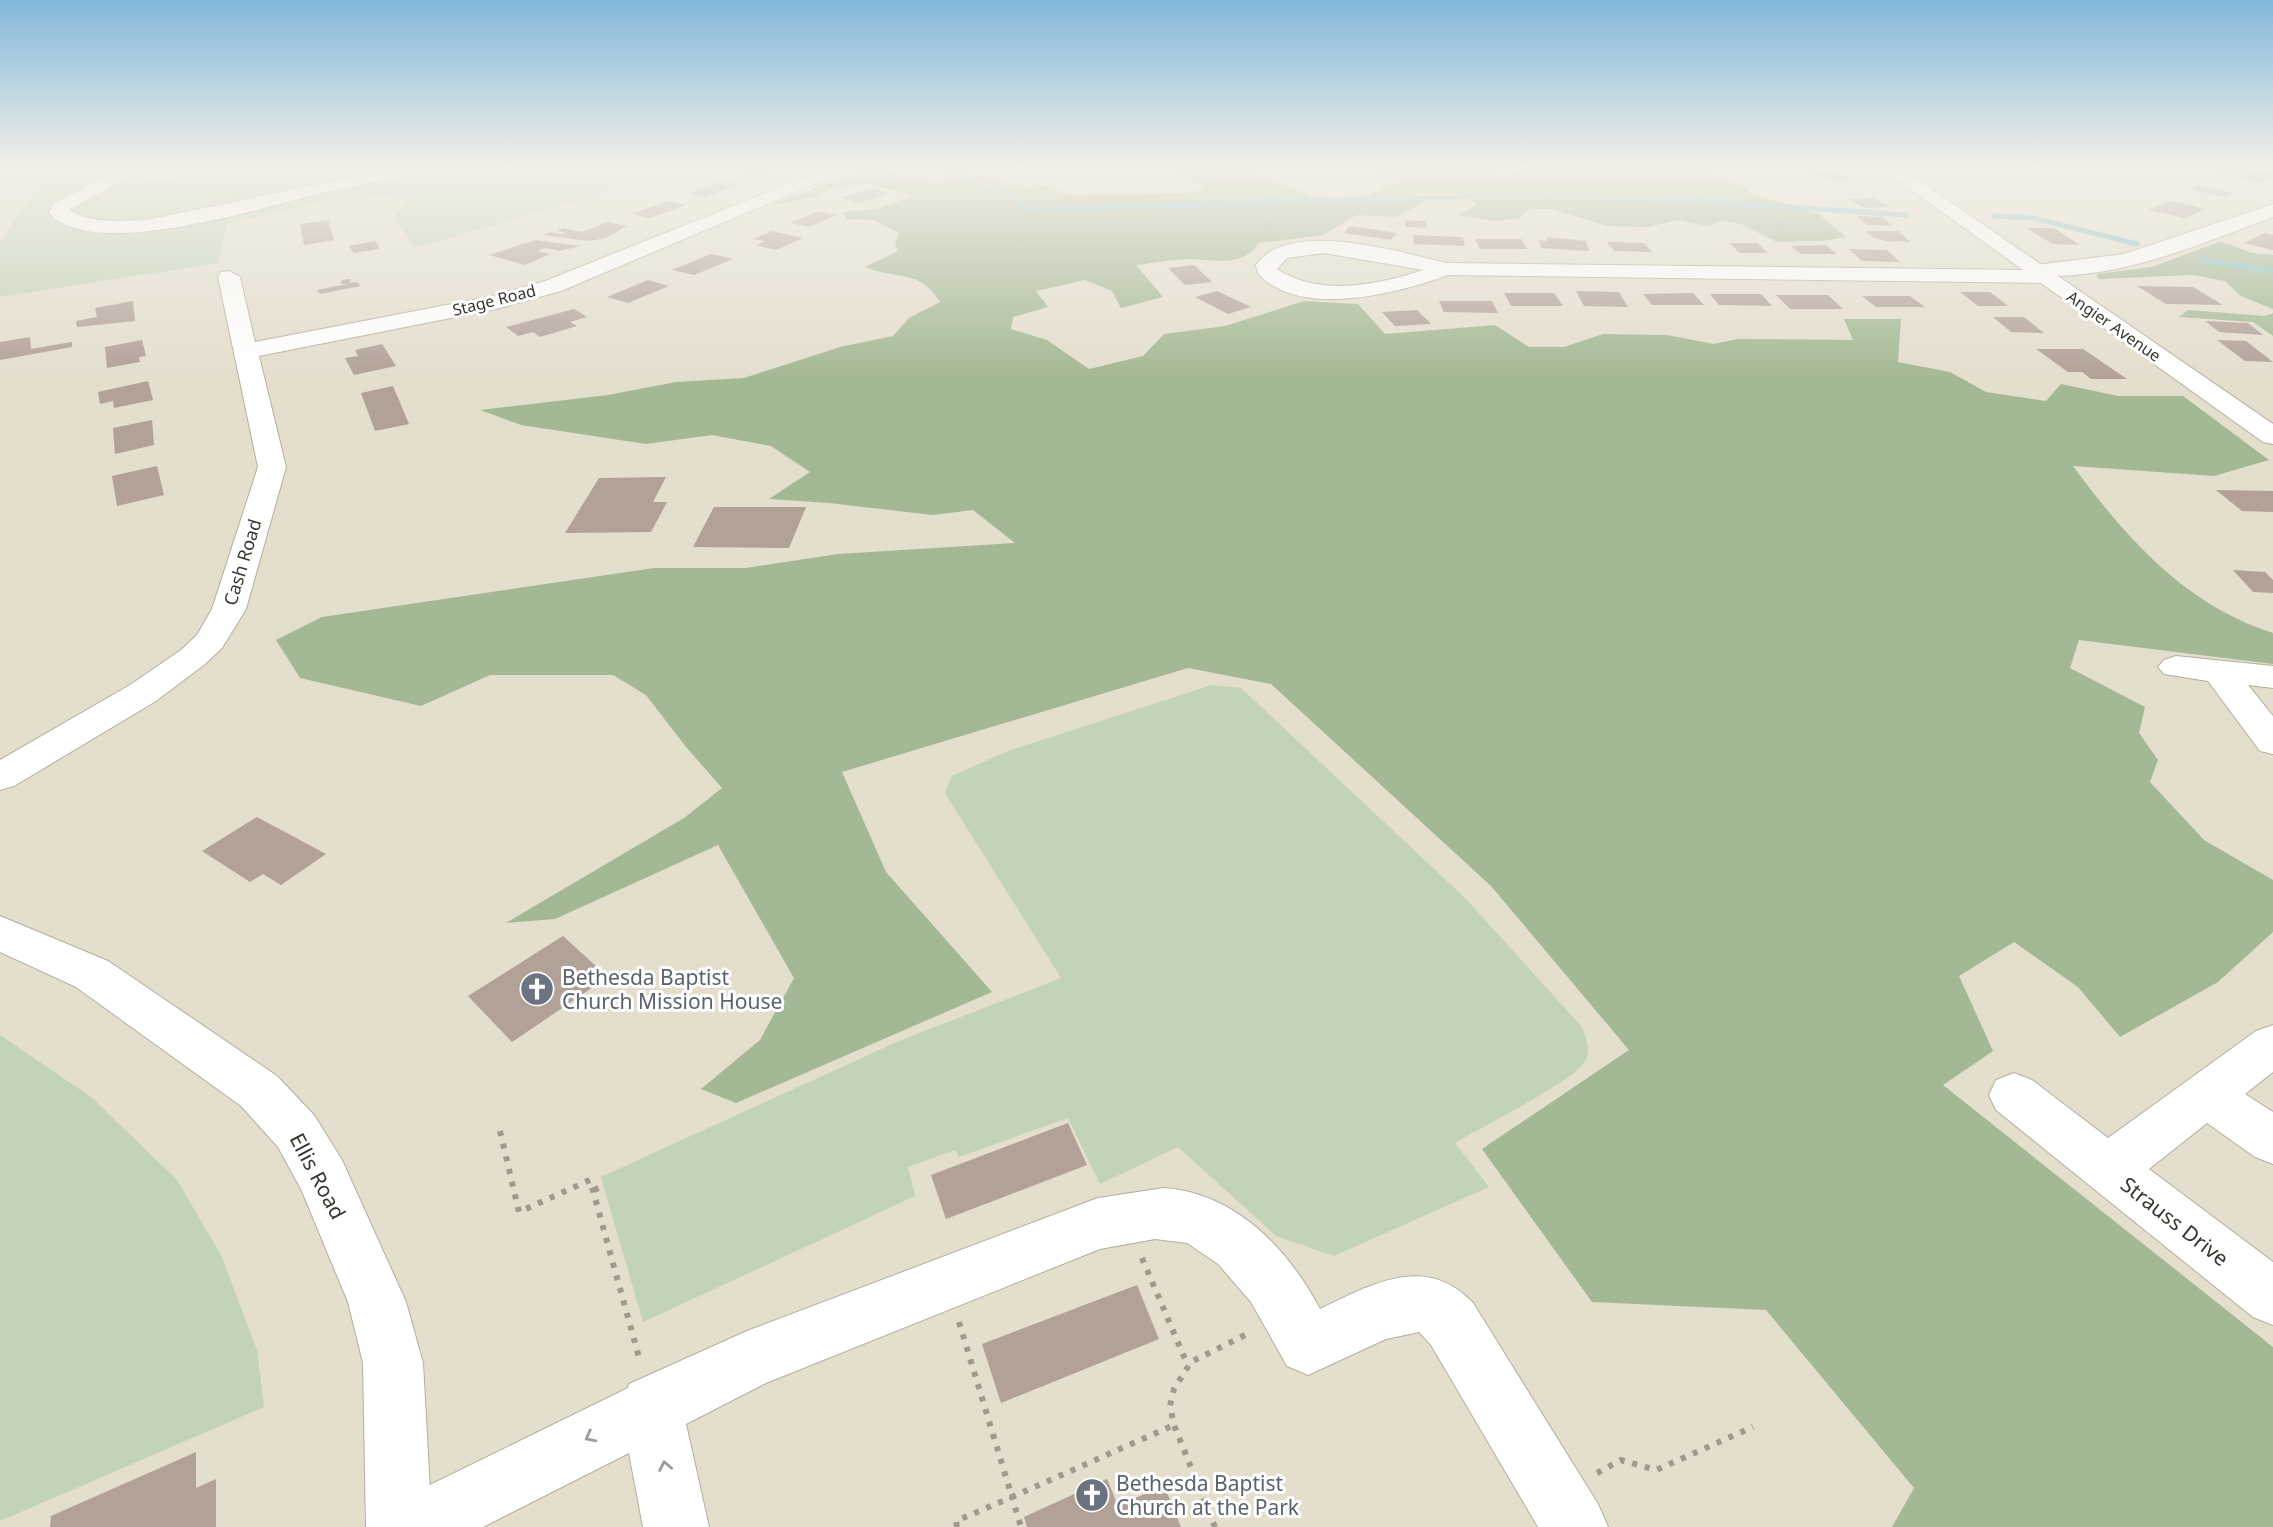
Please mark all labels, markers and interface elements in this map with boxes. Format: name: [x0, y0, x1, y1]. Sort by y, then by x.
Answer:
street label: Stage Road: [450, 279, 538, 321]
street label: Angier Avenue: [2063, 285, 2165, 367]
street label: Cash Road: [217, 516, 267, 608]
place label: Bethesda Baptist Church Mission House: [562, 963, 782, 1015]
church icon: Bethesda Baptist Church Mission House: [518, 970, 556, 1008]
street label: Ellis Road: [284, 1128, 352, 1224]
street label: Strauss Drive: [2115, 1170, 2235, 1272]
one-way arrow: [585, 1429, 597, 1443]
one-way arrow: [658, 1460, 673, 1472]
place label: Bethesda Baptist Church at the Park: [1116, 1469, 1300, 1521]
church icon: Bethesda Baptist Church at the Park: [1073, 1476, 1111, 1514]

